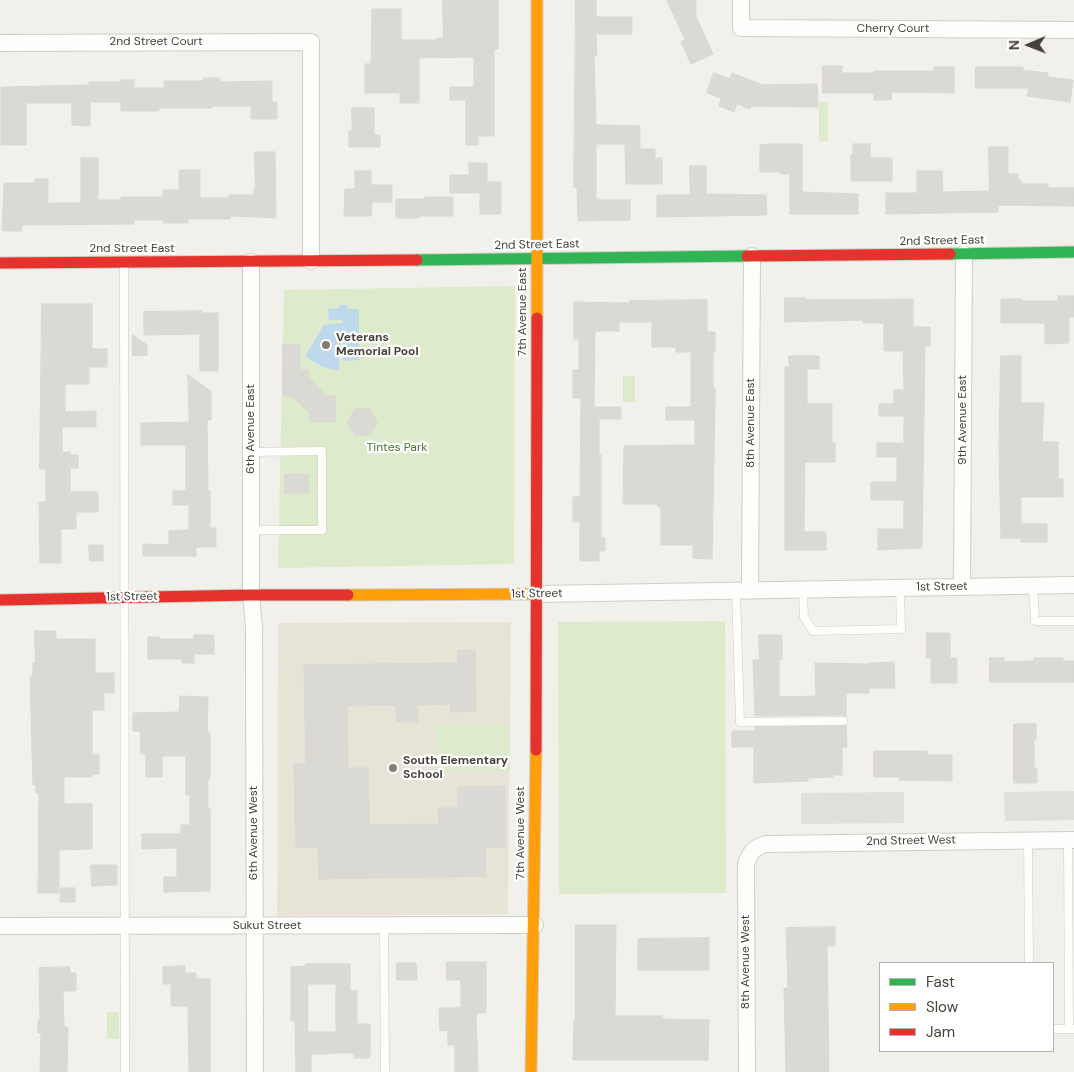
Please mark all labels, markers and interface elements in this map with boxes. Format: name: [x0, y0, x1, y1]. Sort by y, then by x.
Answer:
north arrow: [1004, 20, 1054, 70]
street label: Cherry Court: [857, 22, 929, 36]
street label: 2nd Street Court: [109, 35, 203, 49]
text: N: [1005, 40, 1023, 51]
street label: 2nd Street East: [899, 233, 985, 249]
street label: 2nd Street East: [494, 237, 580, 253]
street label: 2nd Street East: [89, 242, 175, 256]
street label: 7th Avenue East: [516, 268, 530, 356]
place label: Veterans Memorial Pool: [336, 331, 419, 359]
marker: Veterans Memorial Pool: [320, 339, 332, 351]
street label: 9th Avenue East: [956, 375, 970, 465]
street label: 8th Avenue East: [744, 378, 758, 468]
street label: 6th Avenue East: [244, 384, 258, 474]
park label: Tintes Park: [367, 441, 427, 455]
street label: 1st Street: [916, 579, 968, 595]
street label: 1st Street: [511, 586, 563, 602]
street label: 1st Street: [106, 589, 158, 605]
place label: South Elementary School: [403, 754, 508, 782]
marker: South Elementary School: [387, 762, 399, 774]
street label: 6th Avenue West: [247, 786, 261, 880]
street label: 7th Avenue West: [514, 786, 528, 880]
street label: 2nd Street West: [866, 833, 956, 849]
street label: 8th Avenue West: [739, 915, 753, 1009]
street label: Sukut Street: [233, 919, 301, 933]
legend: [879, 962, 1054, 1052]
text: Fast: [926, 972, 955, 992]
text: Slow: [926, 997, 958, 1017]
text: Jam: [926, 1022, 955, 1042]

